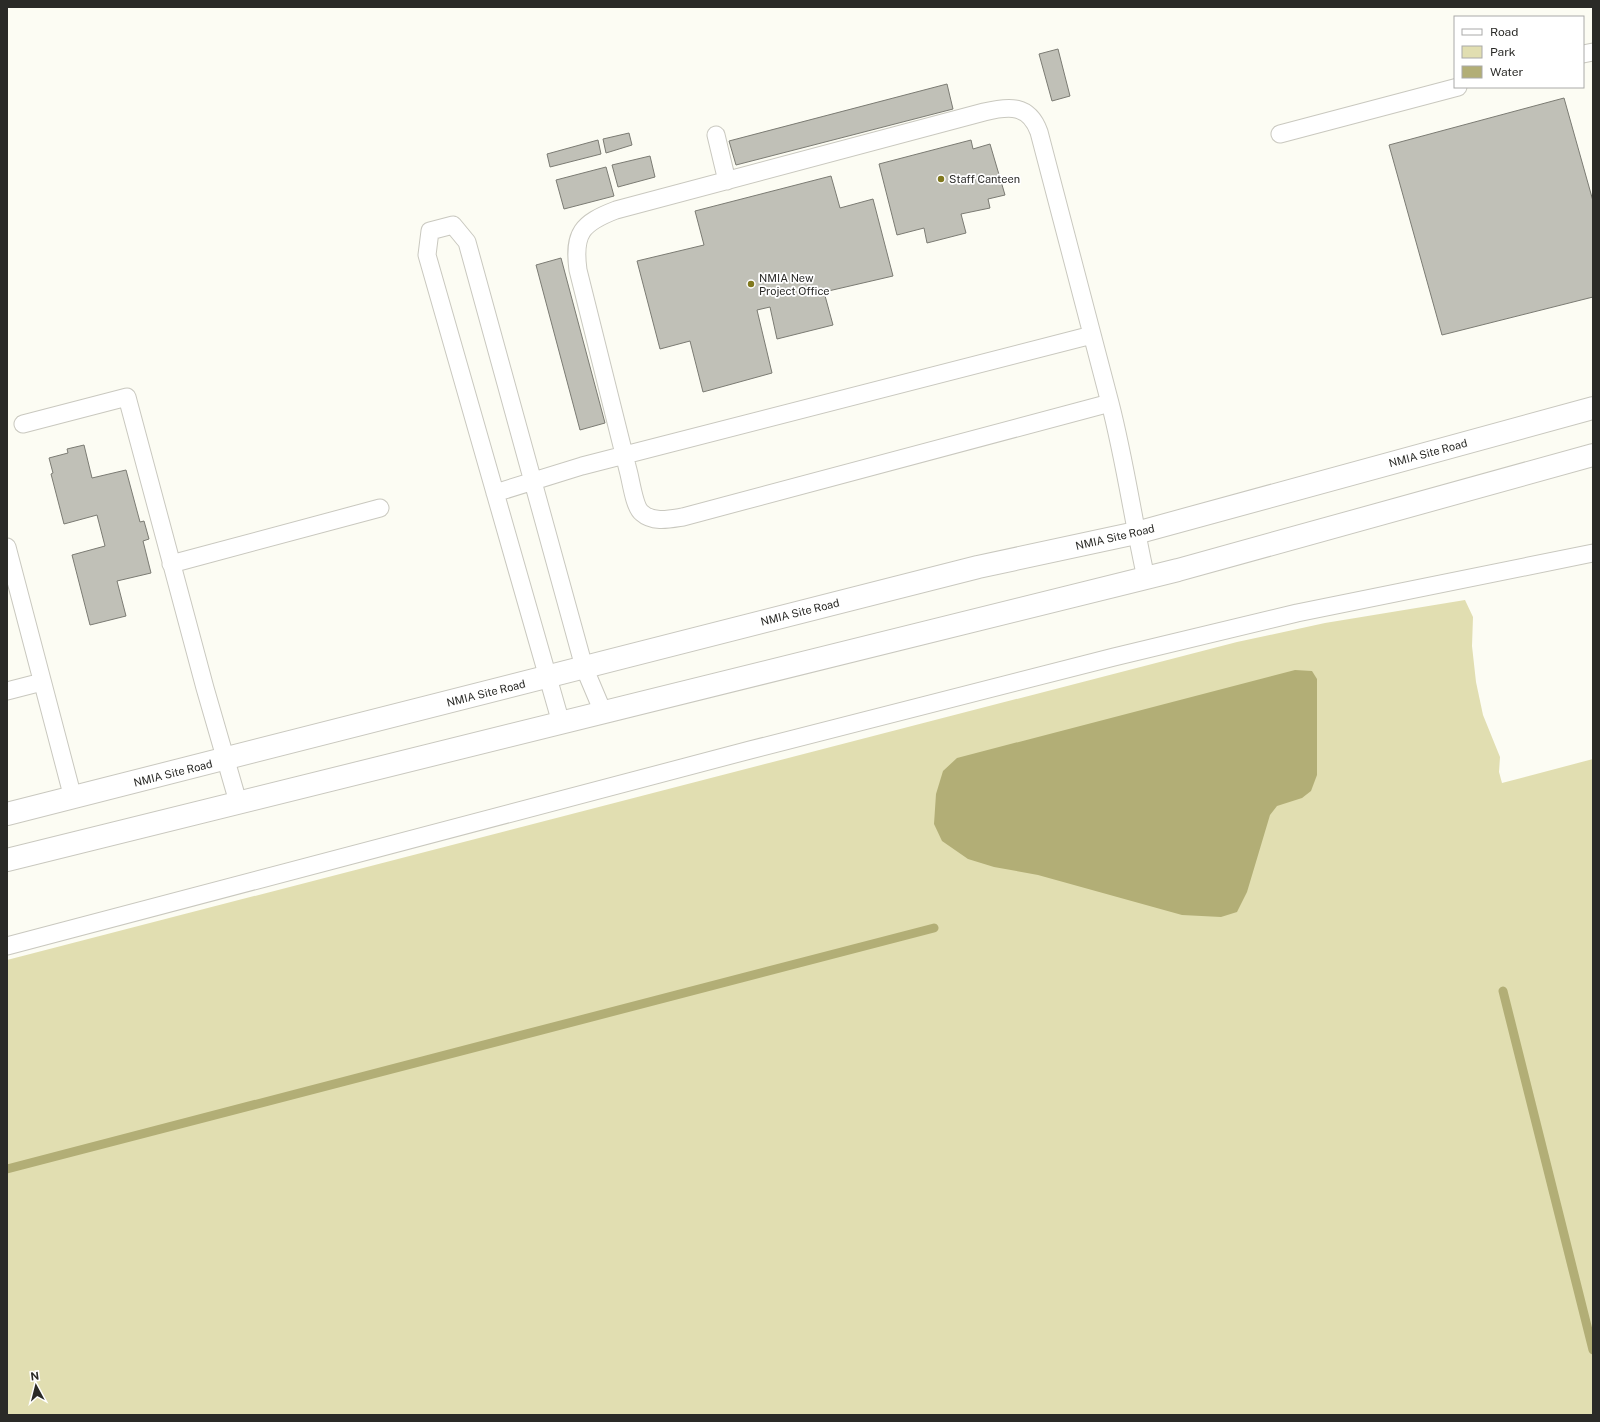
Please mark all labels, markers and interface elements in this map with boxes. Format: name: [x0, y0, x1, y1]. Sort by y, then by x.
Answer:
legend: [1454, 16, 1584, 88]
text: Road: [1490, 25, 1518, 39]
text: Park: [1490, 45, 1516, 59]
text: Water: [1490, 65, 1524, 79]
place label: Staff Canteen: [949, 173, 1020, 185]
marker: Staff Canteen: [936, 174, 946, 184]
place label: NMIA New Project Office: [759, 272, 830, 297]
marker: NMIA New Project Office: [746, 279, 756, 289]
street label: NMIA Site Road: [1387, 437, 1469, 469]
street label: NMIA Site Road: [1074, 522, 1156, 552]
street label: NMIA Site Road: [759, 596, 841, 628]
street label: NMIA Site Road: [445, 677, 527, 709]
street label: NMIA Site Road: [132, 757, 214, 789]
north arrow: [16, 1366, 56, 1406]
text: N: [30, 1370, 40, 1383]

